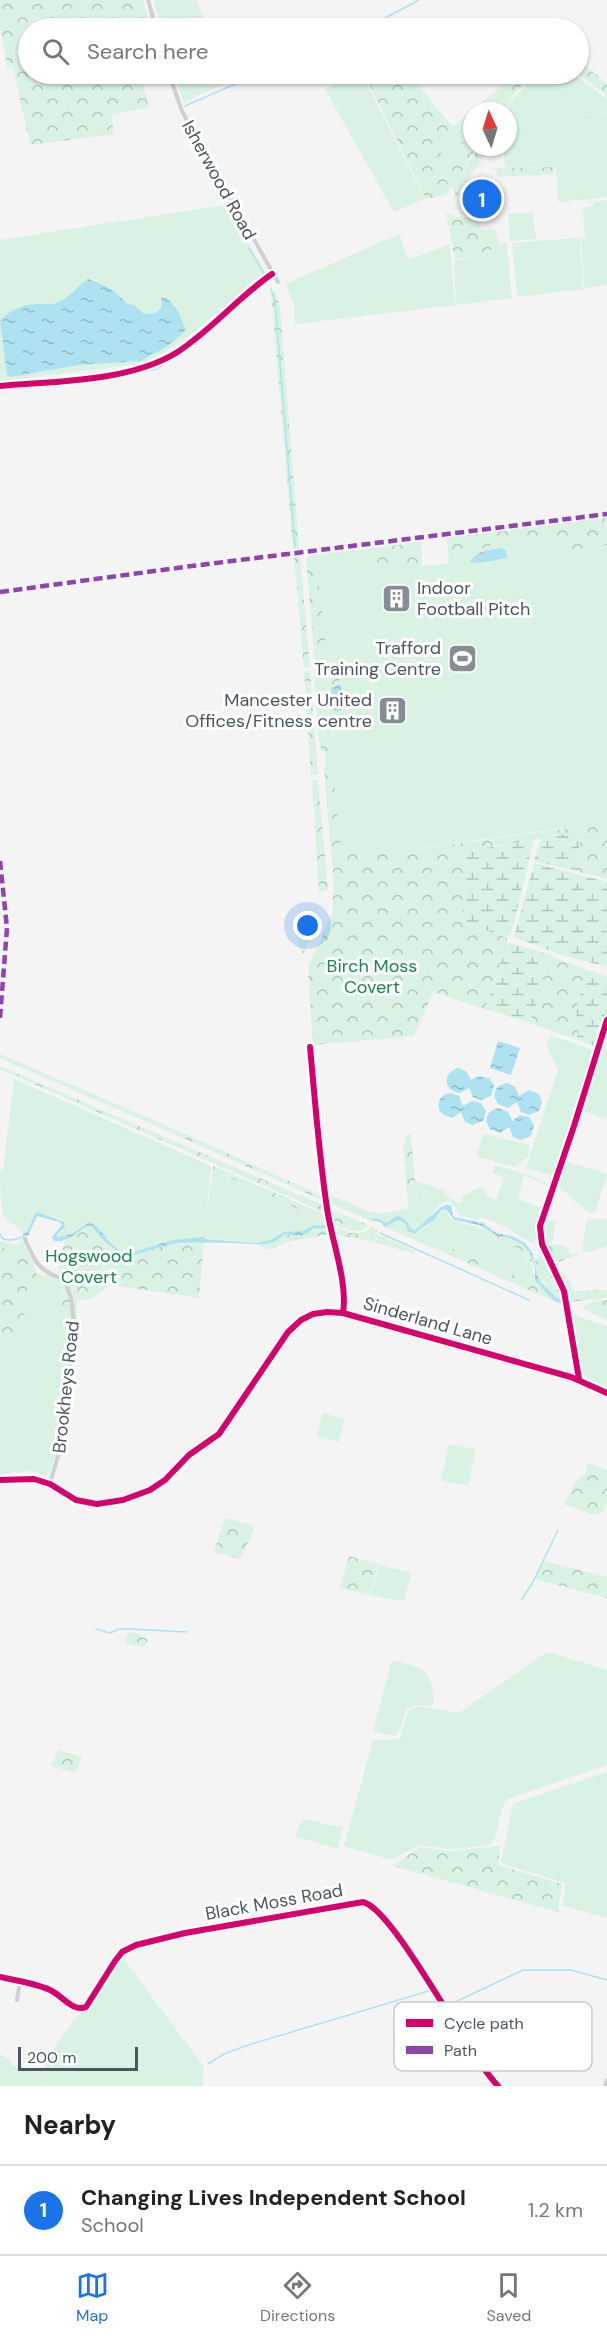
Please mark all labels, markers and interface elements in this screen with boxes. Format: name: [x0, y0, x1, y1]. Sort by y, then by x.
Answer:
search box: [18, 18, 589, 84]
icon: search: [39, 35, 72, 68]
text: Search here: [87, 37, 208, 66]
north arrow: [463, 102, 517, 156]
street label: Isherwood Road: [176, 116, 262, 244]
pin: 1: [462, 176, 502, 222]
place label: Indoor Football Pitch: [417, 576, 530, 621]
building icon: Indoor Football Pitch: [380, 582, 412, 614]
place label: Trafford Training Centre: [314, 636, 441, 681]
sports icon: Trafford Training Centre: [446, 642, 478, 674]
place label: Mancester United Offices/Fitness centre: [185, 688, 372, 733]
building icon: Mancester United Offices/Fitness centre: [377, 694, 409, 726]
your location: [293, 911, 322, 940]
park label: Birch Moss Covert: [327, 954, 417, 999]
park label: Hogswood Covert: [45, 1244, 133, 1289]
street label: Sinderland Lane: [361, 1291, 495, 1351]
street label: Brookheys Road: [47, 1320, 85, 1454]
street label: Black Moss Road: [203, 1878, 345, 1926]
legend: [394, 2002, 592, 2071]
text: Cycle path: [444, 2013, 524, 2034]
text: Path: [444, 2040, 477, 2061]
scale bar: [18, 2044, 138, 2072]
text: 200 m: [27, 2047, 76, 2068]
text: Nearby: [24, 2108, 116, 2142]
text: Changing Lives Independent School: [81, 2183, 466, 2212]
text: 1: [40, 2197, 47, 2223]
text: 1.2 km: [528, 2197, 583, 2223]
text: School: [81, 2212, 144, 2238]
tab: Map: [76, 2269, 109, 2326]
tab: Directions: [260, 2269, 335, 2326]
tab: Saved: [487, 2269, 531, 2326]

